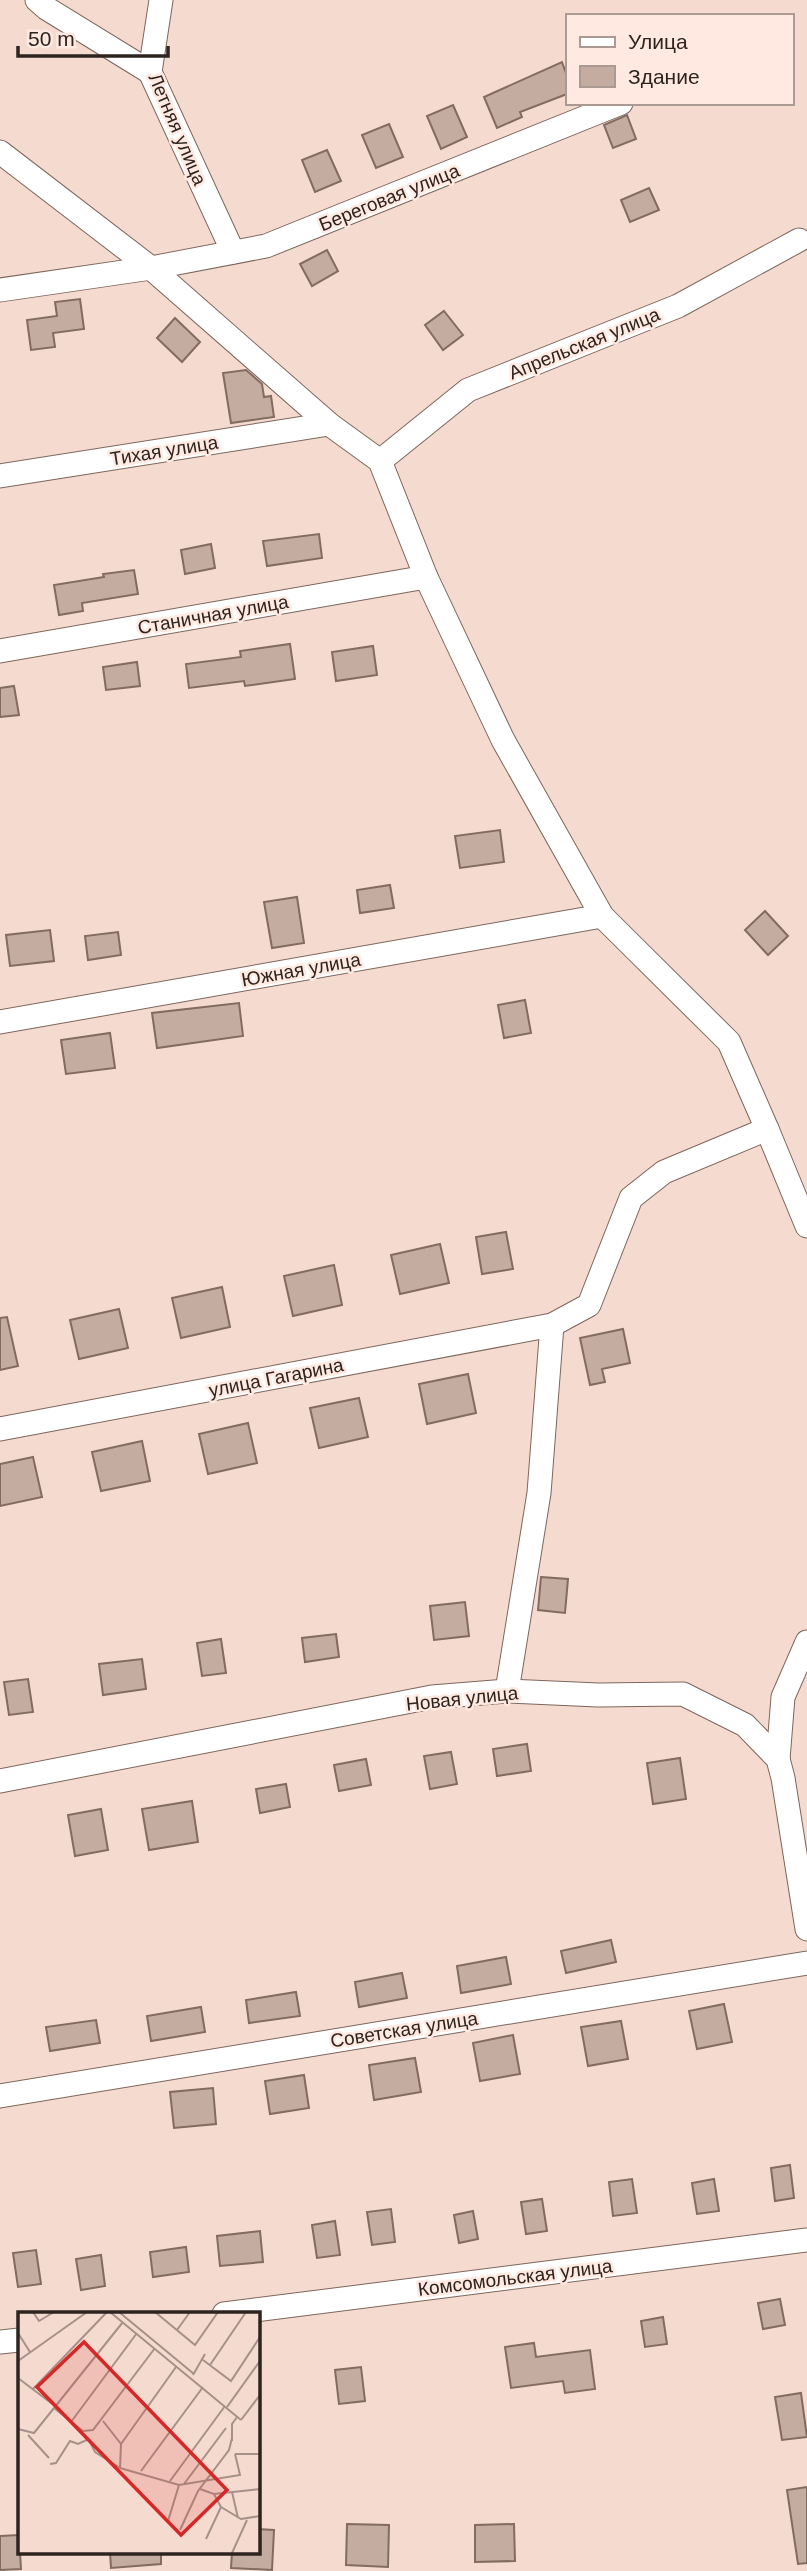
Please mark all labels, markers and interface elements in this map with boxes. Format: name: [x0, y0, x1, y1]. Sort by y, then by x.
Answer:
scale bar: [18, 14, 168, 58]
legend: [566, 14, 793, 105]
text: 50 m: [28, 27, 75, 50]
text: Улица: [628, 30, 688, 53]
text: Здание: [628, 65, 700, 88]
street label: Летняя улица: [144, 70, 211, 189]
street label: Береговая улица: [316, 160, 463, 235]
street label: Апрельская улица: [506, 303, 663, 383]
street label: Тихая улица: [109, 432, 220, 469]
street label: Станичная улица: [136, 591, 290, 638]
street label: Южная улица: [240, 949, 363, 990]
street label: улица Гагарина: [207, 1354, 346, 1401]
street label: Новая улица: [405, 1682, 520, 1715]
street label: Советская улица: [329, 2007, 480, 2052]
street label: Комсомольская улица: [417, 2255, 614, 2300]
inset map: [18, 2312, 259, 2554]

